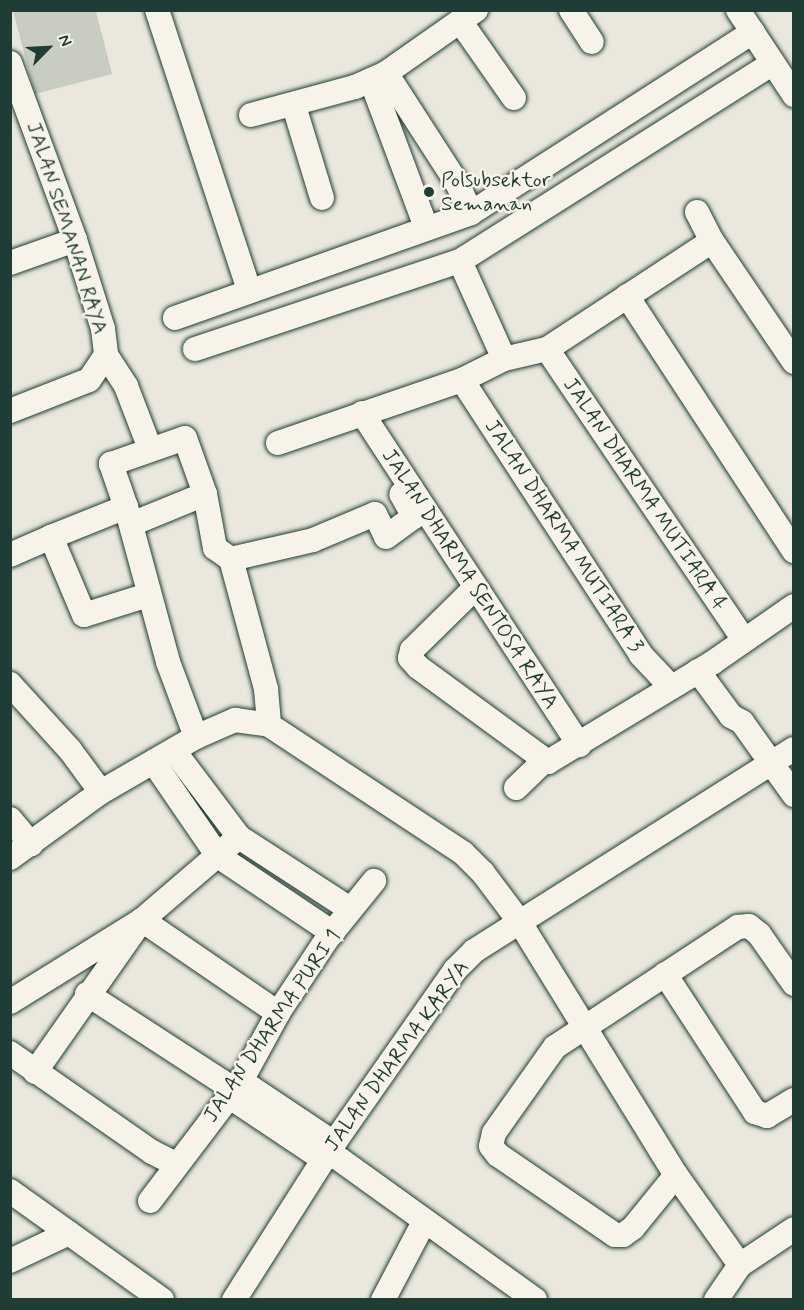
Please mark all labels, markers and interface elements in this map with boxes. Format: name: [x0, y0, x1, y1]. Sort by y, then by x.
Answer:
north arrow: [18, 18, 78, 78]
text: N: [53, 31, 77, 50]
street label: JALAN SEMANAN RAYA: [21, 119, 113, 337]
place label: Polsubsektor Semanan: [441, 167, 551, 217]
marker: Polsubsektor Semanan: [422, 185, 436, 199]
street label: JALAN DHARMA MUTIARA 4: [556, 371, 734, 617]
street label: JALAN DHARMA MUTIARA 3: [478, 413, 650, 659]
street label: JALAN DHARMA SENTOSA RAYA: [376, 444, 564, 714]
street label: JALAN DHARMA PURI 1: [198, 925, 346, 1127]
street label: JALAN DHARMA KARYA: [321, 957, 473, 1155]

